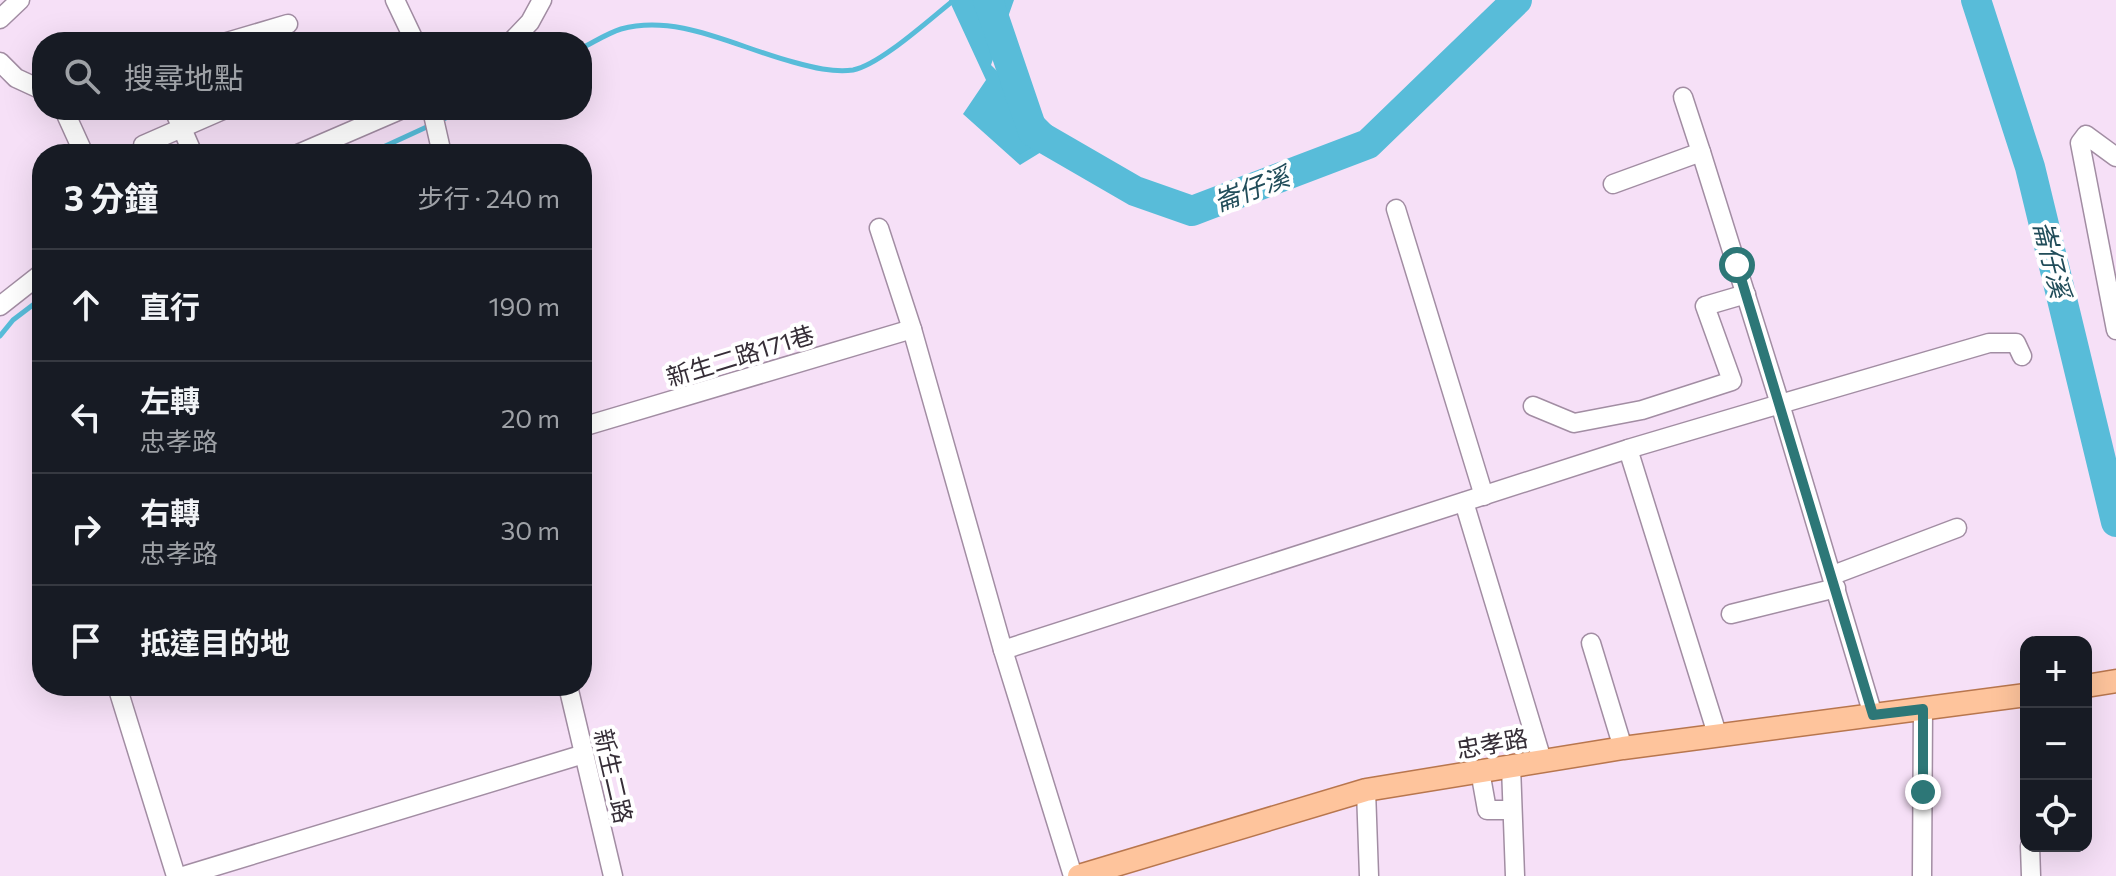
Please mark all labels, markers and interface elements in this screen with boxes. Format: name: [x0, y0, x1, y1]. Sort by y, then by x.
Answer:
search box: [32, 32, 592, 120]
icon: search: [60, 54, 104, 98]
text: 搜尋地點: [124, 58, 244, 95]
water label: 崙仔溪: [1209, 158, 1297, 216]
text: 3 分鐘: [64, 176, 158, 218]
text: 步行 · 240 m: [418, 182, 560, 213]
water label: 崙仔溪: [2029, 217, 2078, 304]
route start: [1719, 247, 1755, 283]
icon: ahead: [64, 283, 108, 327]
text: 直行: [140, 287, 200, 324]
text: 190 m: [488, 290, 560, 321]
street label: 新生二路171巷: [663, 319, 817, 391]
text: 左轉: [140, 381, 200, 418]
icon: left: [64, 395, 108, 439]
text: 20 m: [501, 402, 560, 433]
text: 忠孝路: [140, 425, 218, 456]
text: 右轉: [140, 493, 200, 530]
icon: right: [64, 507, 108, 551]
text: 30 m: [501, 514, 560, 545]
text: 忠孝路: [140, 537, 218, 568]
icon: arrive: [64, 619, 108, 663]
text: 抵達目的地: [140, 623, 290, 660]
map controls: [2020, 636, 2092, 852]
button: +: [2020, 636, 2092, 708]
button: −: [2020, 708, 2092, 780]
street label: 忠孝路: [1454, 722, 1530, 764]
street label: 新生二路: [589, 726, 639, 826]
route end: [1905, 774, 1941, 810]
button: locate: [2020, 780, 2092, 852]

